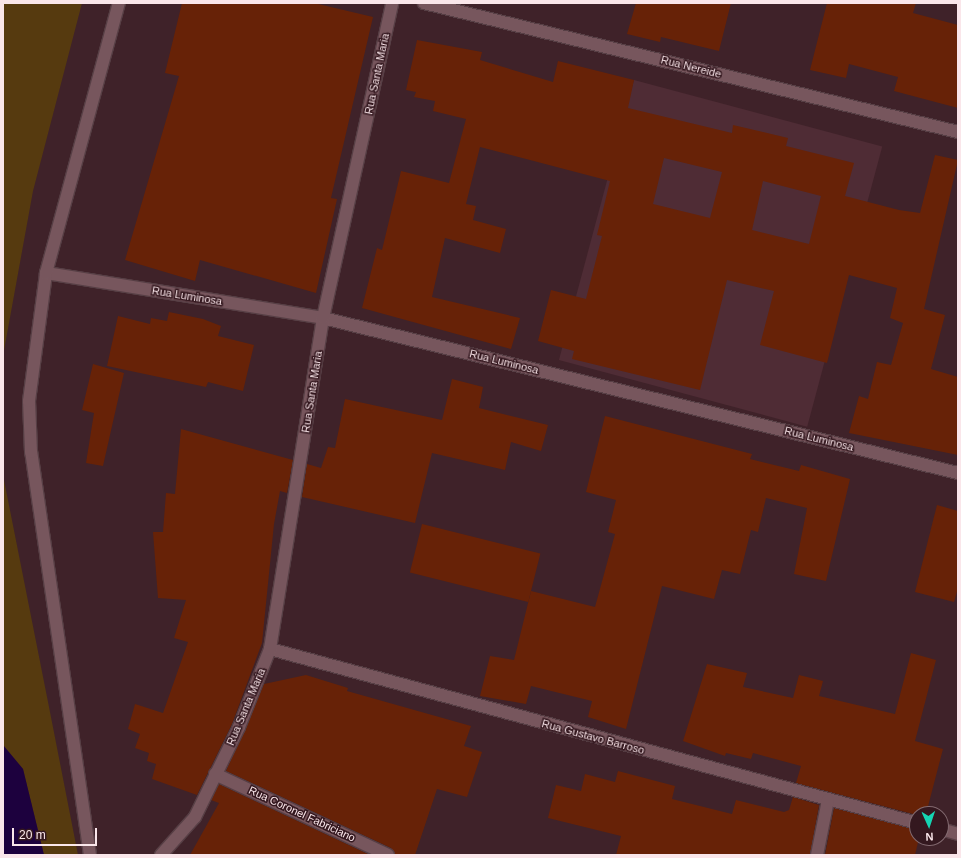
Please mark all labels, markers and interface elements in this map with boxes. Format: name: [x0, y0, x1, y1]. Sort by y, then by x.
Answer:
street label: Rua Santa Maria: [362, 32, 392, 116]
street label: Rua Nereide: [659, 53, 723, 81]
street label: Rua Luminosa: [151, 284, 223, 308]
street label: Rua Luminosa: [468, 347, 540, 377]
street label: Rua Santa Maria: [299, 350, 325, 434]
street label: Rua Luminosa: [783, 424, 855, 454]
street label: Rua Santa Maria: [224, 666, 268, 748]
street label: Rua Gustavo Barroso: [540, 717, 646, 757]
street label: Rua Coronel Fabriciano: [247, 783, 357, 845]
north arrow: [909, 806, 949, 846]
scale bar: [14, 820, 99, 846]
text: 20 m: [19, 828, 46, 842]
text: N: [925, 831, 934, 843]

